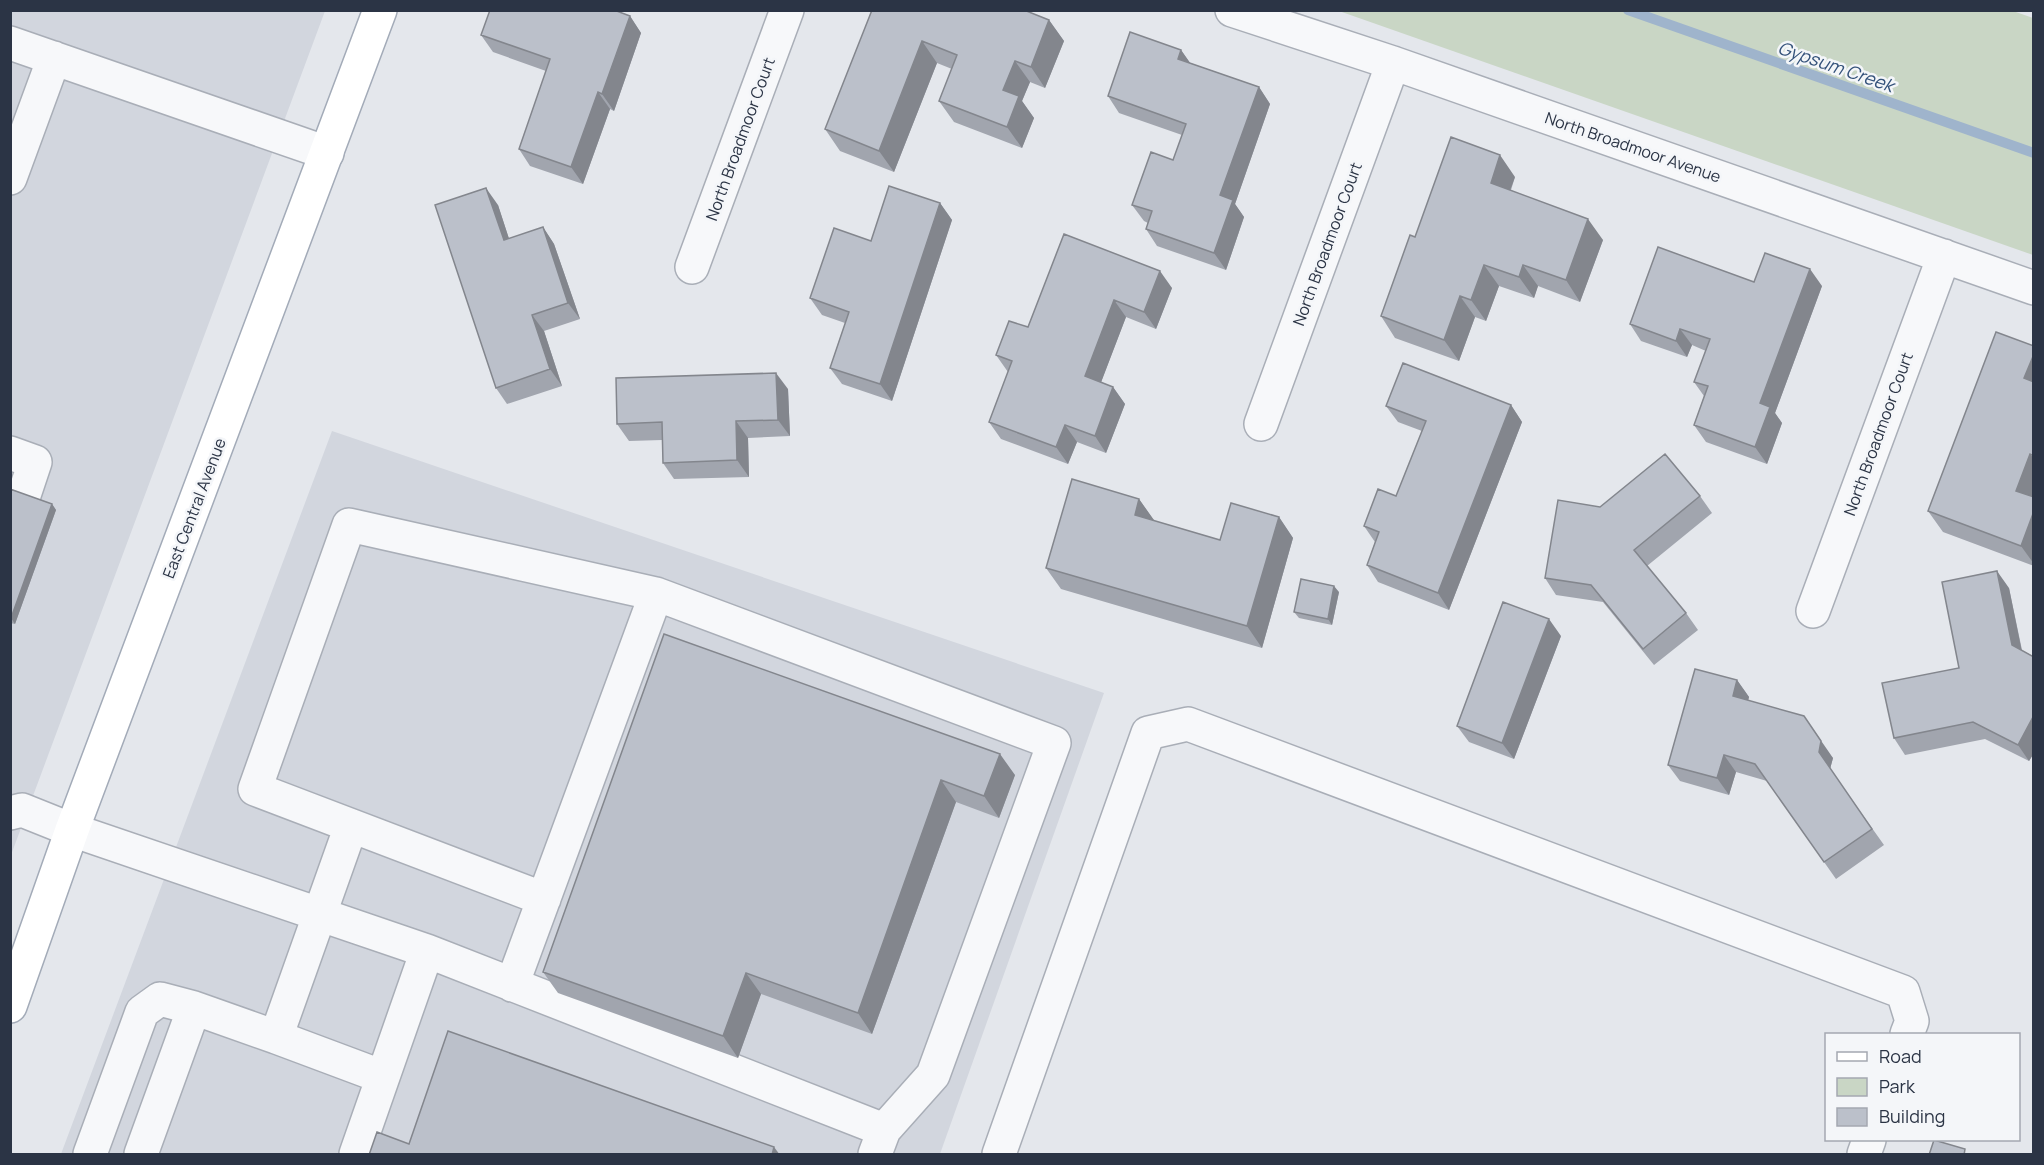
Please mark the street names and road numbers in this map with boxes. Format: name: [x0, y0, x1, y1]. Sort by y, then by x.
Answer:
street label: North Broadmoor Court: [700, 54, 780, 224]
street label: North Broadmoor Avenue: [1542, 107, 1724, 187]
street label: North Broadmoor Court: [1287, 159, 1367, 329]
street label: North Broadmoor Court: [1838, 349, 1918, 519]
street label: East Central Avenue: [157, 435, 231, 581]

